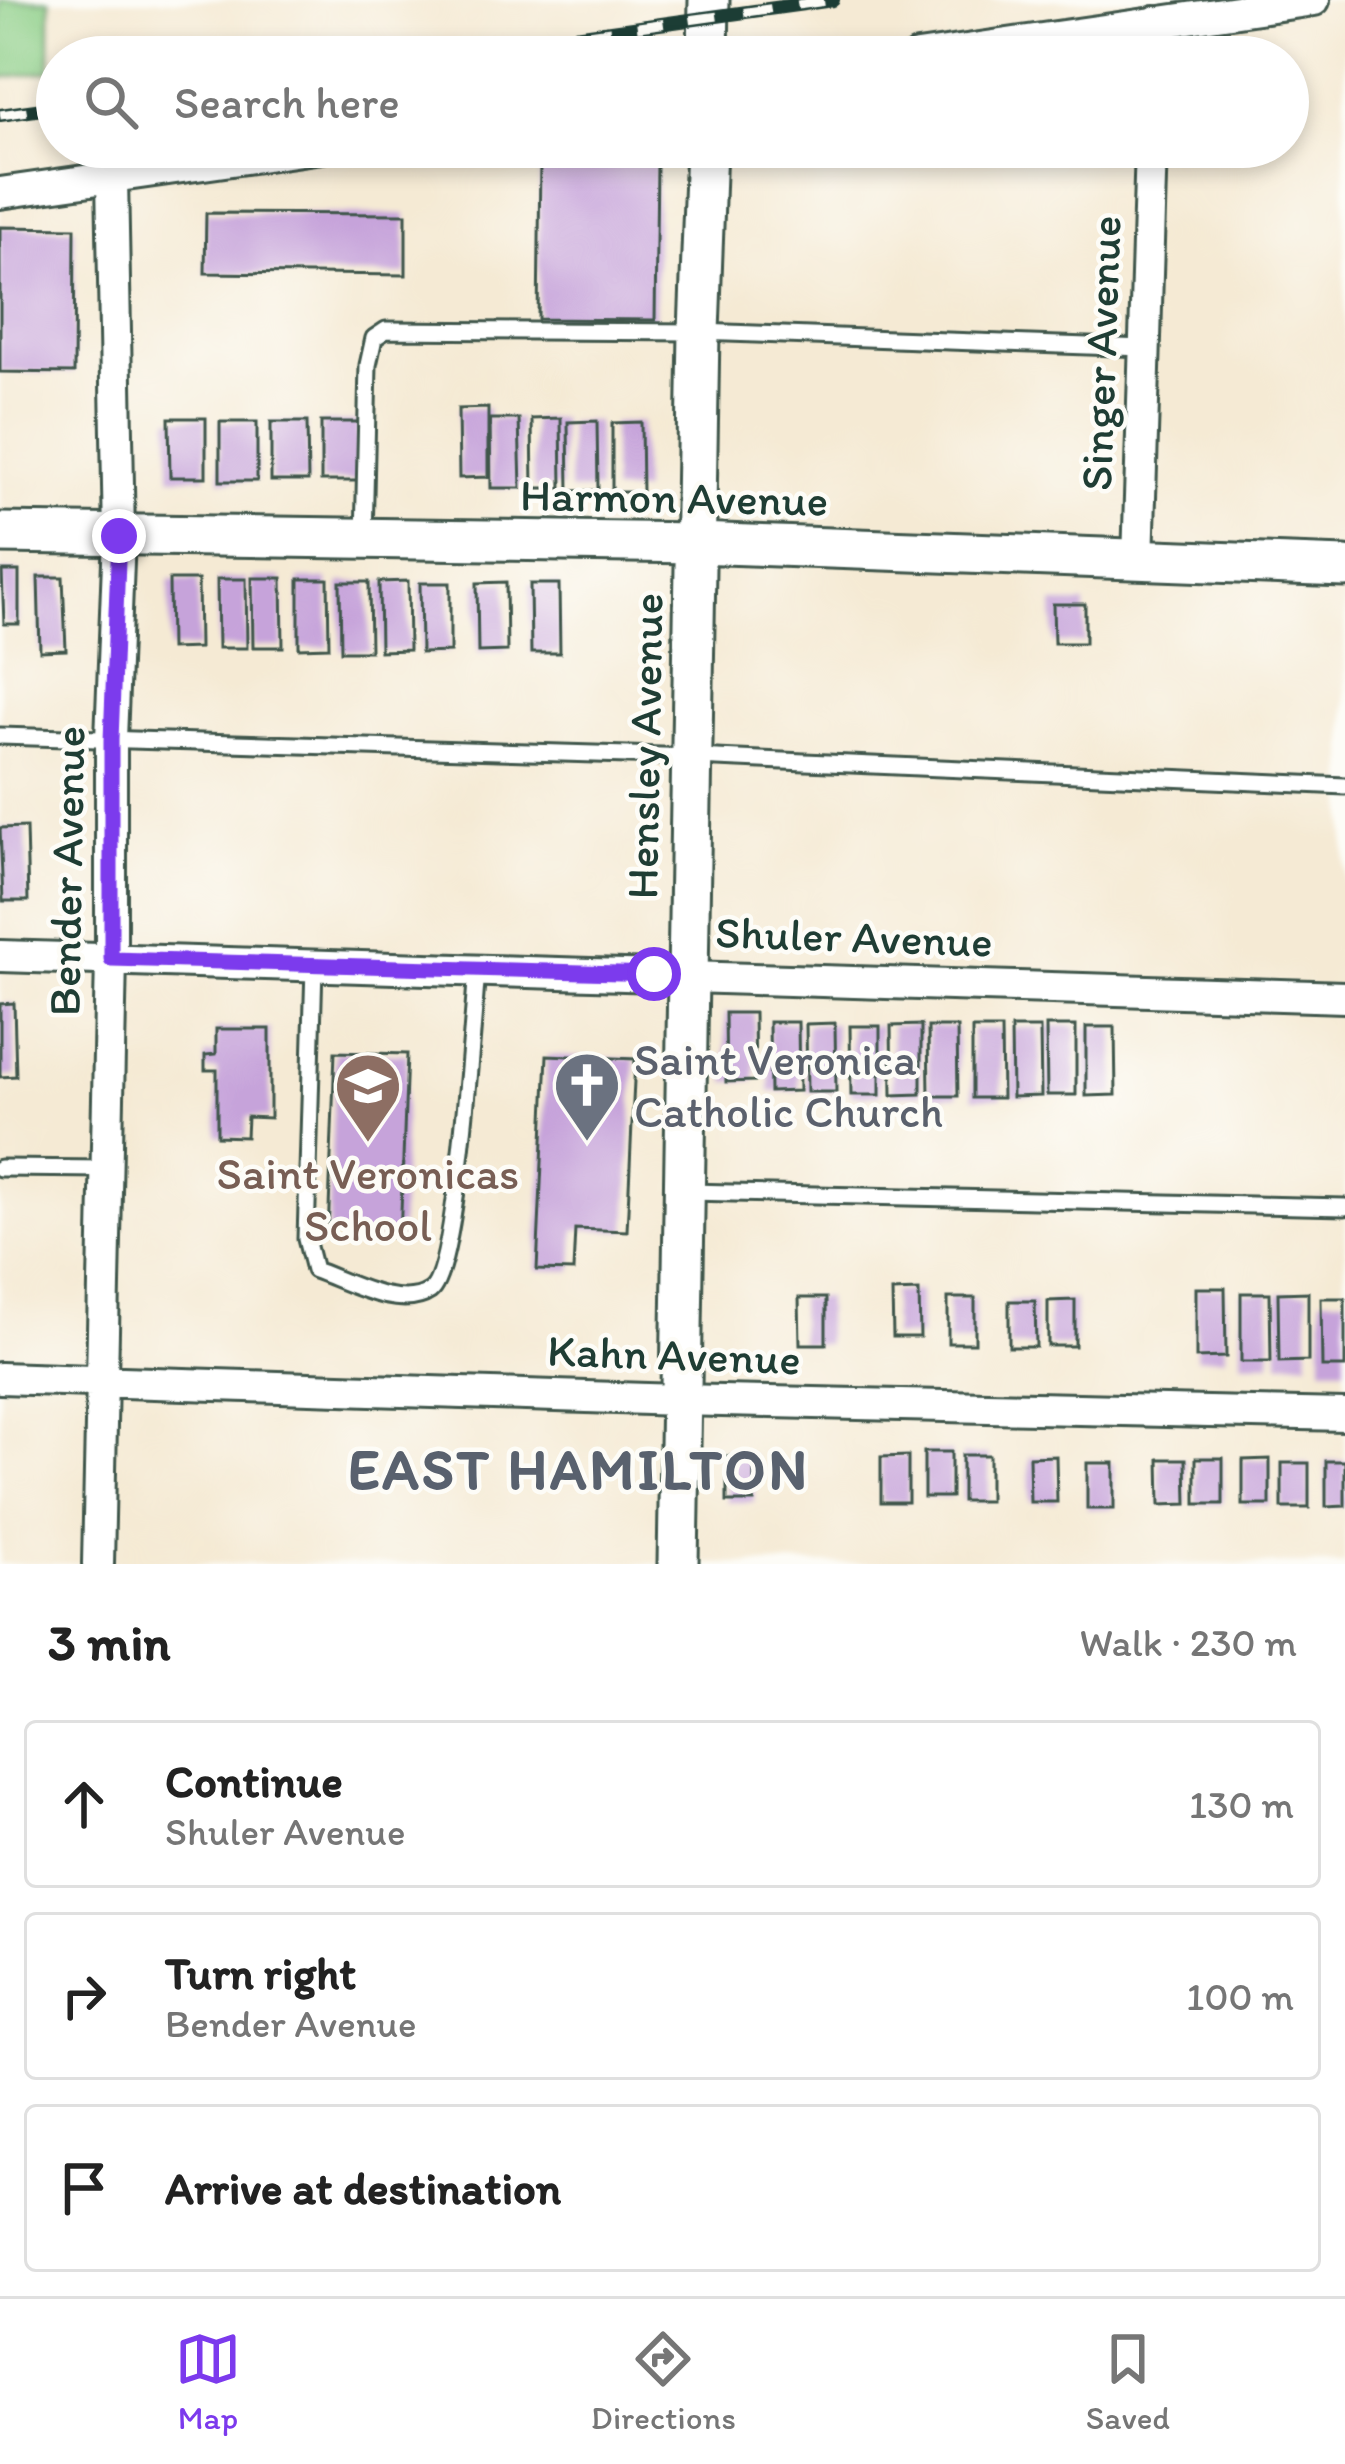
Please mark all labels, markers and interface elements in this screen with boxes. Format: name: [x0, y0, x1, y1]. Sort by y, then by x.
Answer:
search box: [36, 36, 1309, 168]
icon: search: [78, 69, 144, 135]
text: Search here: [174, 75, 400, 129]
street label: Singer Avenue: [1068, 214, 1132, 492]
street label: Harmon Avenue: [519, 467, 829, 527]
route end: [92, 509, 146, 563]
street label: Hensley Avenue: [614, 592, 674, 900]
street label: Bender Avenue: [36, 725, 96, 1017]
street label: Shuler Avenue: [714, 904, 994, 968]
route start: [627, 947, 681, 1001]
place label: Saint Veronica Catholic Church: [634, 1032, 943, 1138]
church icon: Saint Veronica Catholic Church: [552, 1050, 622, 1144]
school or university icon: Saint Veronicas School: [333, 1051, 403, 1145]
place label: Saint Veronicas School: [217, 1146, 519, 1252]
street label: Kahn Avenue: [546, 1323, 802, 1385]
district label: EAST HAMILTON: [348, 1435, 810, 1503]
text: 3 min: [48, 1612, 170, 1673]
text: Walk · 230 m: [1080, 1619, 1297, 1666]
text: Continue: [165, 1754, 343, 1808]
icon: ahead: [51, 1771, 117, 1837]
text: 130 m: [1189, 1781, 1294, 1828]
text: Shuler Avenue: [165, 1808, 405, 1855]
text: Turn right: [165, 1946, 356, 2000]
icon: right: [51, 1963, 117, 2029]
text: 100 m: [1186, 1973, 1294, 2020]
text: Bender Avenue: [165, 2000, 417, 2047]
icon: arrive: [51, 2155, 117, 2221]
text: Arrive at destination: [165, 2161, 561, 2215]
tab: Map: [175, 2326, 241, 2437]
tab: Directions: [591, 2326, 736, 2437]
tab: Saved: [1086, 2326, 1170, 2437]

